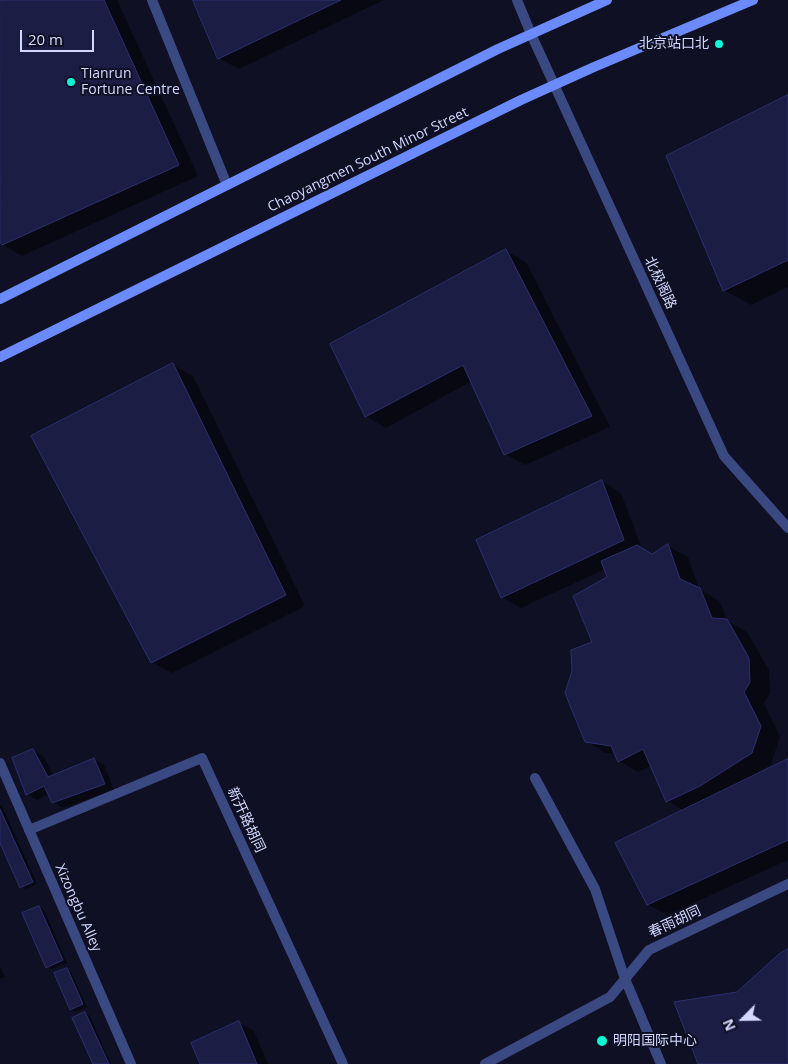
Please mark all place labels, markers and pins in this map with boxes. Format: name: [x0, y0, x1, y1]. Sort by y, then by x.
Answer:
place label: 北京站口北: [639, 36, 709, 52]
marker: 北京站口北: [713, 38, 725, 50]
place label: Tianrun Fortune Centre: [81, 66, 180, 98]
marker: Tianrun Fortune Centre: [65, 76, 77, 88]
place label: 明阳国际中心: [613, 1033, 697, 1049]
marker: 明阳国际中心: [595, 1034, 609, 1048]

